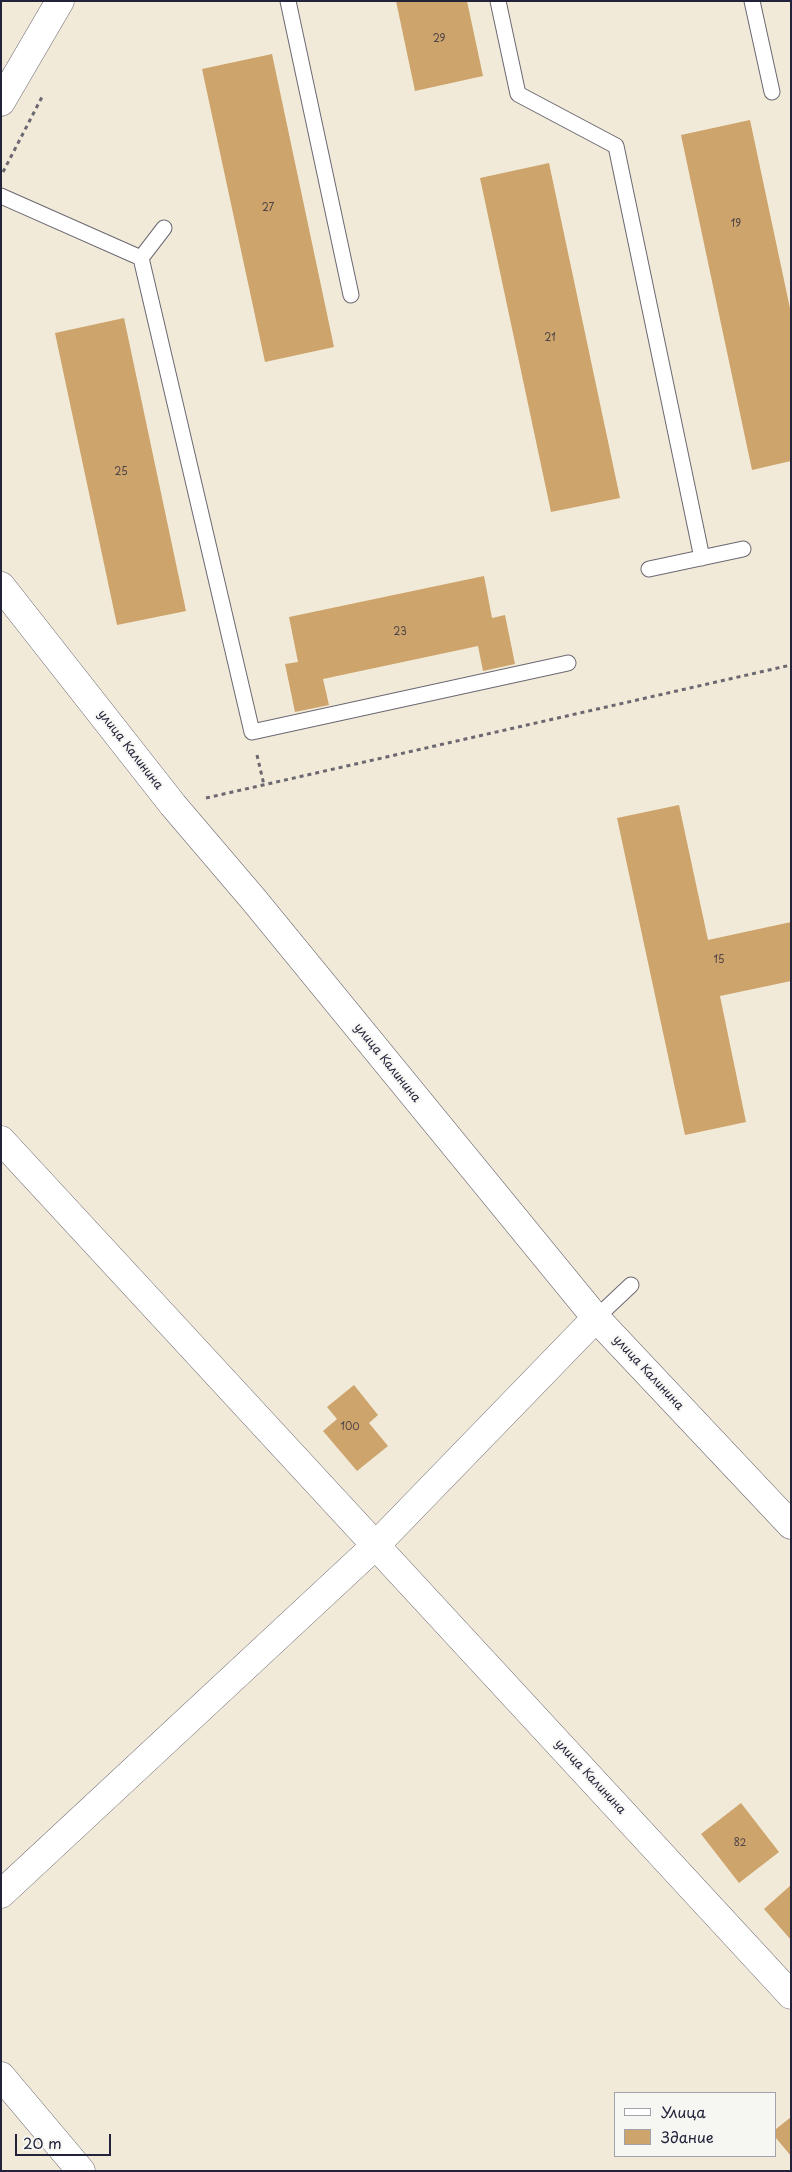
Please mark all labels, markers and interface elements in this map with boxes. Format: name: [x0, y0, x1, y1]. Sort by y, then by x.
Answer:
house number: 29: [433, 33, 445, 45]
house number: 27: [262, 202, 274, 214]
house number: 19: [731, 218, 741, 230]
house number: 21: [544, 332, 556, 344]
house number: 25: [114, 466, 128, 478]
house number: 23: [393, 626, 407, 638]
street label: улица Калинина: [94, 707, 166, 793]
house number: 15: [714, 954, 724, 966]
street label: улица Калинина: [351, 1021, 423, 1105]
street label: улица Калинина: [610, 1333, 686, 1413]
house number: 100: [340, 1421, 360, 1433]
street label: улица Калинина: [552, 1737, 628, 1817]
house number: 82: [734, 1837, 746, 1849]
legend: [614, 2092, 777, 2157]
text: Улица: [661, 2100, 706, 2123]
scale bar: [18, 2124, 114, 2156]
text: Здание: [661, 2125, 714, 2148]
text: 20 m: [23, 2131, 62, 2154]

